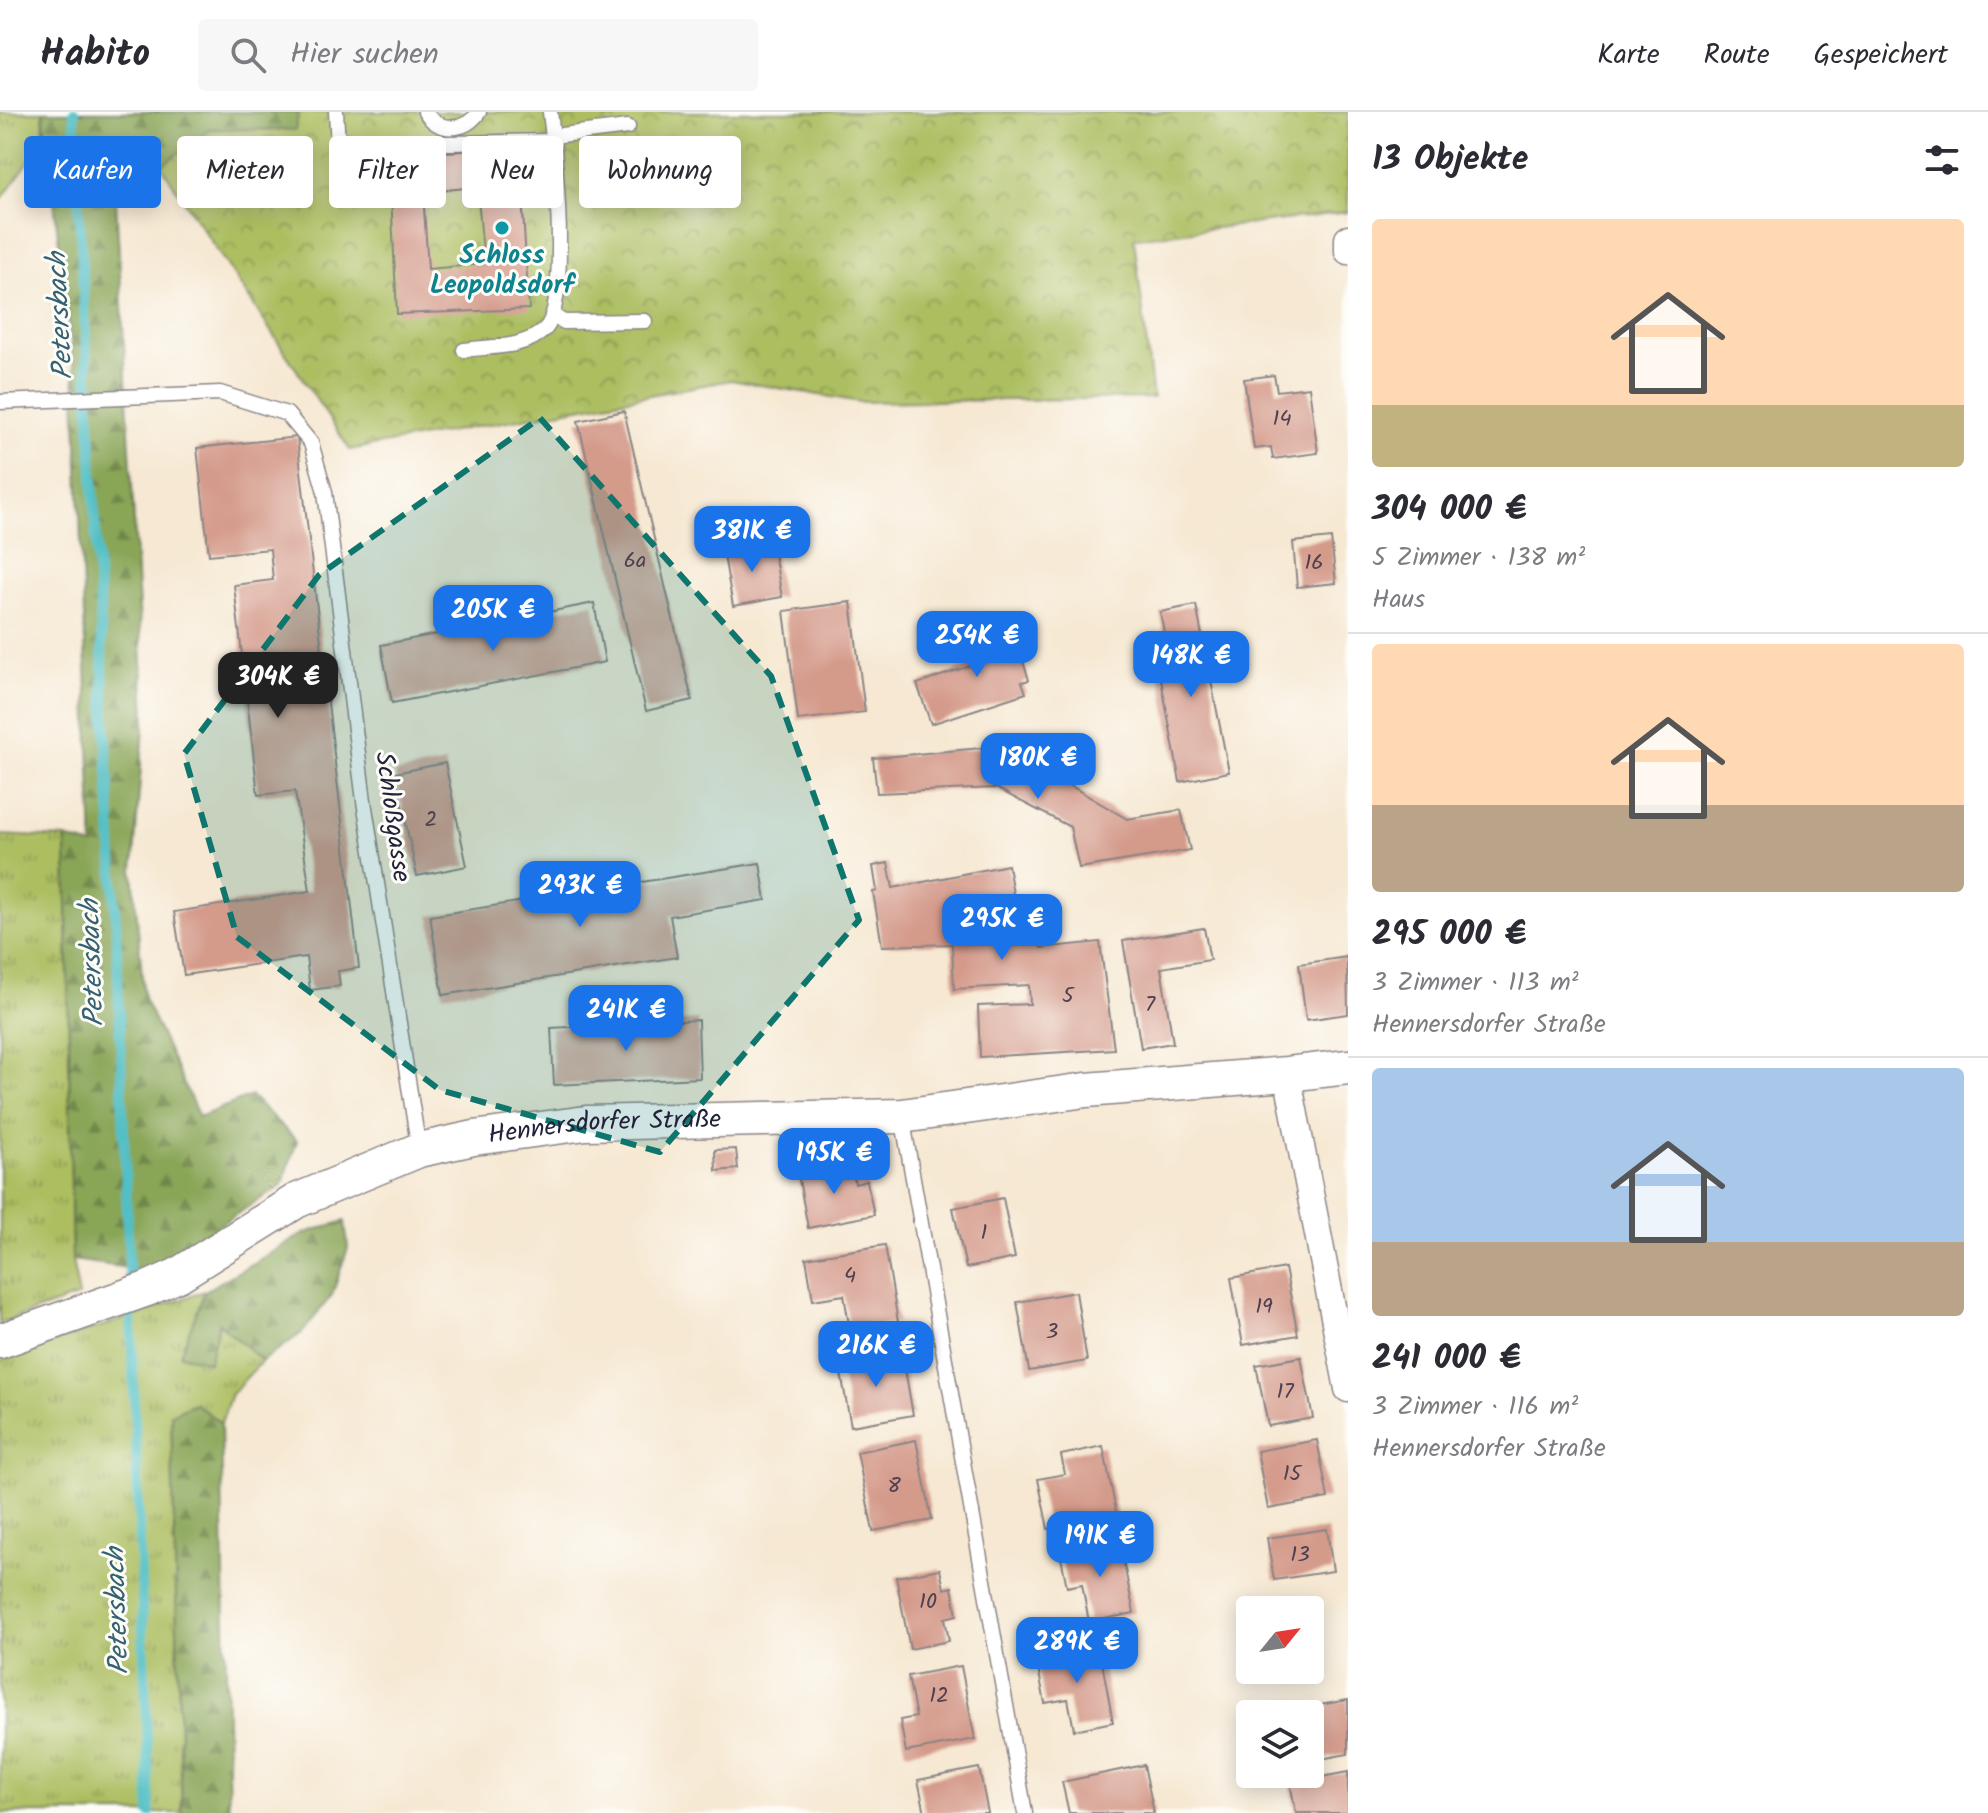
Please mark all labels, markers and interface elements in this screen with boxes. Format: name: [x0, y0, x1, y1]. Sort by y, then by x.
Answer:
search box: [198, 19, 758, 91]
text: Habito: [40, 25, 150, 85]
text: Hier suchen: [290, 31, 439, 79]
icon: search: [226, 33, 270, 77]
text: Karte: [1597, 33, 1660, 78]
text: Route: [1704, 33, 1770, 78]
text: Gespeichert: [1814, 33, 1948, 78]
text: 13 Objekte: [1372, 133, 1528, 187]
chip: Kaufen: [24, 136, 161, 208]
chip: Mieten: [177, 136, 313, 208]
chip: Filter: [329, 136, 446, 208]
chip: Neu: [462, 136, 563, 208]
chip: Wohnung: [579, 136, 741, 208]
icon: filters: [1920, 138, 1964, 182]
marker: Schloss Leopoldsdorf: [493, 219, 511, 237]
place label: Schloss Leopoldsdorf: [430, 235, 577, 307]
water label: Petersbach: [35, 249, 87, 381]
icon: home: [1596, 271, 1740, 415]
house number: 14: [1272, 402, 1292, 437]
text: 304 000 €: [1372, 483, 1527, 537]
pin: 381K €: [687, 506, 817, 574]
text: 381K €: [712, 511, 792, 553]
text: 5 Zimmer · 138 m²: [1372, 537, 1585, 579]
house number: 6a: [624, 544, 646, 579]
house number: 16: [1304, 546, 1324, 581]
text: Haus: [1372, 579, 1425, 621]
pin: 205K €: [428, 585, 558, 653]
text: 205K €: [451, 590, 535, 632]
pin: 254K €: [912, 611, 1042, 679]
text: 254K €: [935, 616, 1019, 658]
pin: 148K €: [1126, 631, 1256, 699]
text: 148K €: [1151, 636, 1231, 678]
pin: 304K €: [213, 652, 343, 720]
text: 304K €: [236, 657, 320, 699]
icon: home: [1596, 696, 1740, 840]
pin: 180K €: [973, 733, 1103, 801]
text: 180K €: [999, 738, 1077, 780]
street label: Schloßgasse: [362, 749, 422, 885]
house number: 2: [425, 803, 437, 838]
pin: 293K €: [515, 861, 645, 929]
text: 293K €: [538, 866, 622, 908]
pin: 295K €: [937, 894, 1067, 962]
water label: Petersbach: [68, 896, 118, 1028]
text: 295K €: [960, 899, 1044, 941]
text: 295 000 €: [1372, 908, 1526, 962]
text: 3 Zimmer · 113 m²: [1372, 962, 1579, 1004]
house number: 5: [1062, 979, 1075, 1014]
pin: 241K €: [561, 985, 691, 1053]
house number: 7: [1145, 988, 1156, 1023]
text: 241K €: [586, 990, 666, 1032]
text: Hennersdorfer Straße: [1372, 1004, 1606, 1046]
street label: Hennersdorfer Straße: [486, 1099, 722, 1157]
icon: home: [1596, 1120, 1740, 1264]
pin: 195K €: [769, 1128, 899, 1196]
text: 195K €: [796, 1133, 872, 1175]
house number: 1: [981, 1216, 987, 1251]
house number: 4: [844, 1259, 856, 1294]
house number: 19: [1255, 1290, 1273, 1325]
house number: 3: [1046, 1315, 1058, 1350]
pin: 216K €: [811, 1321, 941, 1389]
text: 216K €: [836, 1326, 916, 1368]
text: 241 000 €: [1372, 1332, 1521, 1386]
house number: 17: [1276, 1375, 1294, 1410]
text: 3 Zimmer · 116 m²: [1372, 1386, 1578, 1428]
text: Hennersdorfer Straße: [1372, 1428, 1606, 1470]
house number: 15: [1283, 1457, 1303, 1492]
house number: 8: [887, 1469, 901, 1504]
pin: 191K €: [1035, 1511, 1165, 1579]
text: 191K €: [1064, 1516, 1136, 1558]
house number: 13: [1290, 1538, 1310, 1573]
water label: Petersbach: [93, 1544, 143, 1676]
house number: 10: [919, 1585, 937, 1620]
north arrow: [1236, 1596, 1324, 1684]
map controls: [1236, 1596, 1324, 1788]
pin: 289K €: [1012, 1617, 1142, 1685]
text: 289K €: [1034, 1622, 1120, 1664]
house number: 12: [929, 1679, 949, 1714]
button: layers: [1236, 1700, 1324, 1788]

